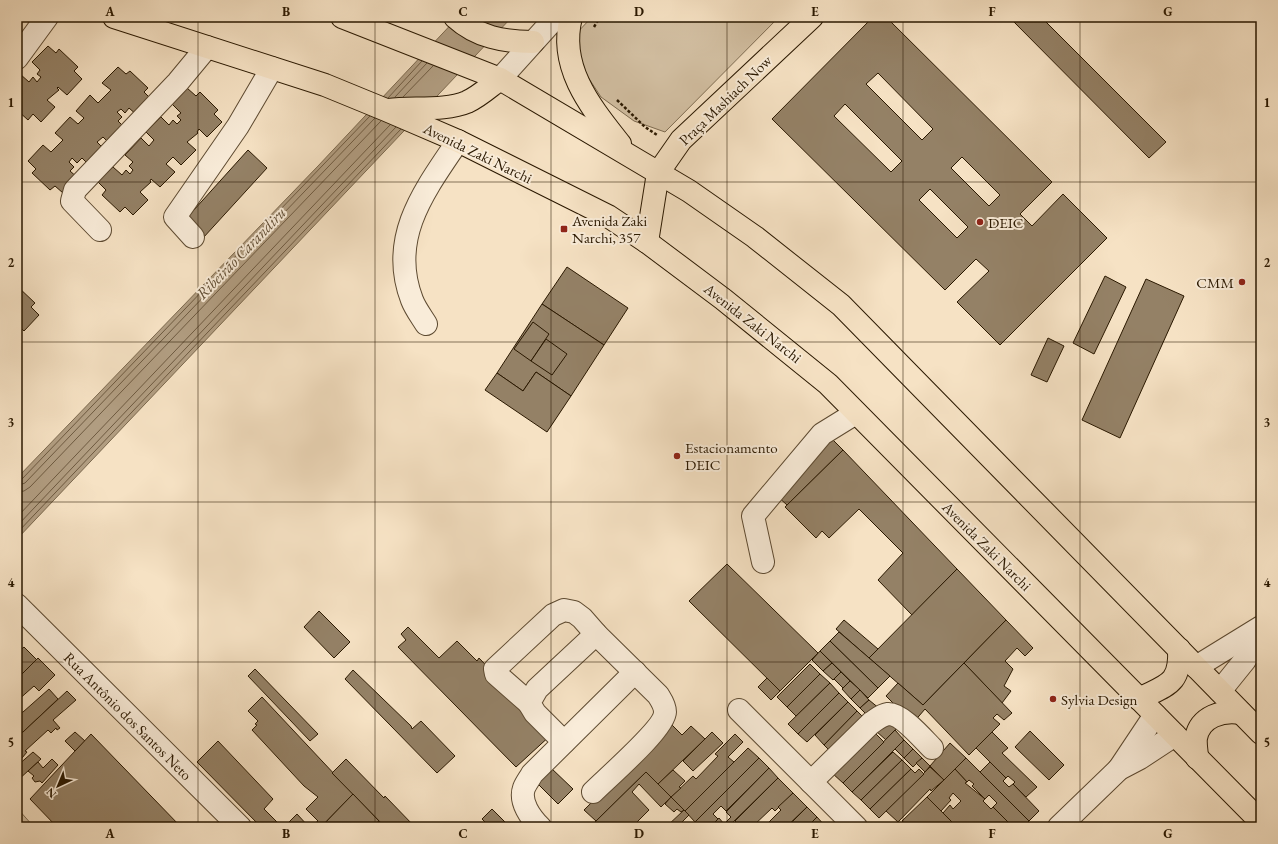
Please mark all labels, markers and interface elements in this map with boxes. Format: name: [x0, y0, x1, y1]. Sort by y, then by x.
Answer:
text: A: [104, 3, 115, 20]
text: B: [282, 3, 290, 20]
text: C: [458, 3, 468, 20]
text: D: [634, 3, 644, 20]
text: E: [811, 3, 819, 20]
text: F: [988, 3, 996, 20]
text: G: [1163, 3, 1173, 20]
street label: Praça Mashiach Now: [675, 50, 776, 149]
text: 1: [8, 94, 15, 111]
text: 1: [1264, 94, 1271, 111]
street label: Avenida Zaki Narchi: [420, 118, 536, 188]
water label: Ribeirão Carandiru: [191, 202, 291, 304]
place label: Avenida Zaki Narchi, 357: [571, 211, 648, 247]
place label: DEIC: [988, 213, 1024, 232]
marker: DEIC: [975, 217, 985, 227]
marker: Avenida Zaki Narchi, 357: [559, 224, 569, 234]
text: 2: [8, 254, 15, 271]
text: 2: [1264, 254, 1271, 271]
place label: CMM: [1196, 273, 1234, 292]
marker: CMM: [1237, 277, 1247, 287]
street label: Avenida Zaki Narchi: [700, 278, 806, 367]
text: 3: [8, 414, 15, 431]
text: 3: [1264, 414, 1271, 431]
place label: Estacionamento DEIC: [685, 438, 778, 474]
marker: Estacionamento DEIC: [672, 451, 682, 461]
street label: Avenida Zaki Narchi: [938, 497, 1036, 595]
text: 4: [8, 574, 15, 591]
text: 4: [1264, 574, 1271, 591]
street label: Rua Antônio dos Santos Neto: [60, 648, 196, 784]
place label: Sylvia Design: [1061, 690, 1138, 709]
marker: Sylvia Design: [1048, 694, 1058, 704]
text: 5: [8, 734, 14, 751]
text: 5: [1264, 734, 1270, 751]
north arrow: [38, 766, 78, 806]
text: N: [43, 785, 59, 801]
text: A: [104, 825, 115, 842]
text: B: [282, 825, 290, 842]
text: C: [458, 825, 468, 842]
text: D: [634, 825, 644, 842]
text: E: [811, 825, 819, 842]
text: F: [988, 825, 996, 842]
text: G: [1163, 825, 1173, 842]

